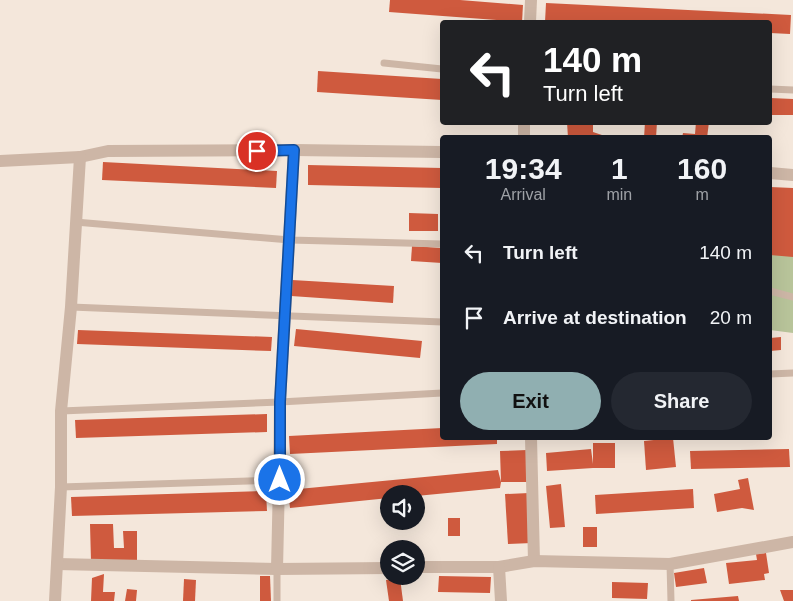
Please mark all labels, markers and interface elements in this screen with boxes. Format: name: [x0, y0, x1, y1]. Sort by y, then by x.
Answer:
icon: left: [460, 40, 525, 105]
text: 140 m: [543, 40, 642, 79]
text: Turn left: [543, 81, 623, 106]
pin: [236, 130, 278, 172]
icon: arrive: [243, 137, 271, 165]
text: 19:34: [485, 152, 562, 185]
text: 1: [611, 152, 628, 185]
text: 160: [677, 152, 727, 185]
text: Arrival: [501, 186, 546, 203]
text: min: [606, 186, 632, 203]
text: m: [695, 186, 709, 203]
icon: left: [460, 239, 488, 267]
text: Turn left: [503, 242, 578, 263]
text: 140 m: [699, 242, 752, 263]
icon: arrive: [460, 304, 488, 332]
text: Arrive at destination: [503, 307, 687, 328]
text: 20 m: [710, 307, 752, 328]
button: Exit: [460, 372, 601, 430]
button: Share: [611, 372, 752, 430]
position arrow: [253, 453, 305, 505]
map controls: [380, 485, 425, 585]
button: sound: [380, 485, 425, 530]
button: layers: [380, 540, 425, 585]

